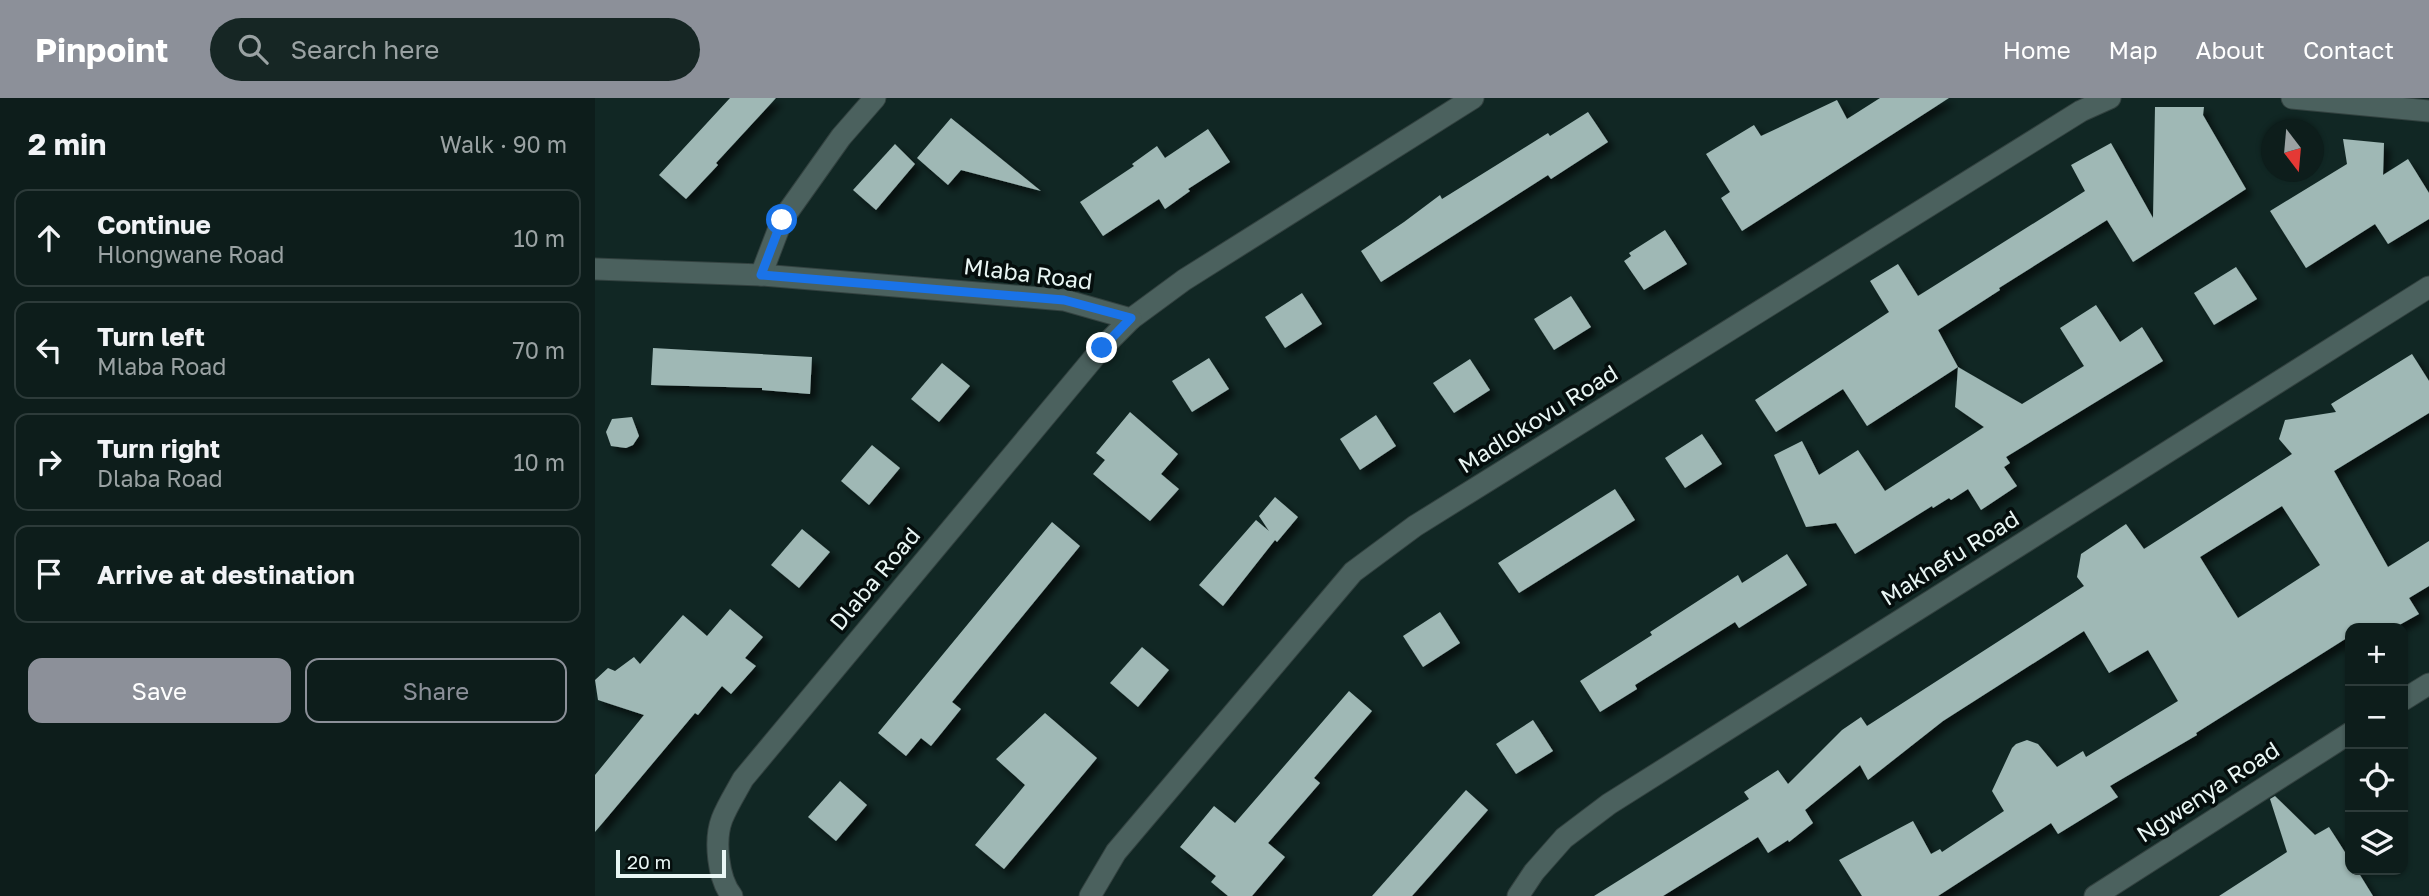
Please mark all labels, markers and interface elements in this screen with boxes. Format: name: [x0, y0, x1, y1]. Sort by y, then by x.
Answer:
search box: [210, 18, 700, 81]
text: Pinpoint: [35, 30, 168, 69]
icon: search: [234, 30, 272, 68]
text: Search here: [290, 34, 439, 65]
text: Home: [2003, 35, 2071, 64]
text: Map: [2109, 35, 2158, 64]
text: About: [2196, 35, 2265, 64]
text: Contact: [2303, 35, 2394, 64]
north arrow: [2261, 119, 2324, 182]
text: 2 min: [28, 126, 106, 162]
text: Walk · 90 m: [440, 130, 567, 158]
route start: [766, 204, 797, 235]
text: Continue: [97, 209, 211, 240]
icon: ahead: [30, 219, 68, 257]
text: 10 m: [513, 224, 565, 252]
text: Hlongwane Road: [97, 240, 284, 268]
street label: Mlaba Road: [962, 251, 1094, 295]
text: Turn left: [97, 321, 205, 352]
icon: left: [30, 331, 68, 369]
route end: [1086, 332, 1117, 363]
text: 70 m: [512, 336, 565, 364]
text: Mlaba Road: [97, 352, 226, 380]
street label: Madlokovu Road: [1453, 358, 1622, 478]
text: Turn right: [97, 433, 220, 464]
icon: right: [30, 443, 68, 481]
text: 10 m: [513, 448, 565, 476]
text: Dlaba Road: [97, 464, 223, 492]
street label: Makhefu Road: [1875, 504, 2024, 611]
street label: Dlaba Road: [823, 521, 925, 636]
icon: arrive: [30, 555, 68, 593]
text: Arrive at destination: [97, 559, 355, 590]
map controls: [2345, 623, 2408, 875]
button: +: [2345, 623, 2408, 686]
button: Save: [28, 658, 291, 723]
button: Share: [305, 658, 567, 723]
button: −: [2345, 686, 2408, 749]
street label: Ngwenya Road: [2131, 735, 2284, 848]
button: locate: [2345, 749, 2408, 812]
button: layers: [2345, 812, 2408, 875]
scale bar: [616, 847, 726, 879]
text: 20 m: [627, 850, 671, 873]

